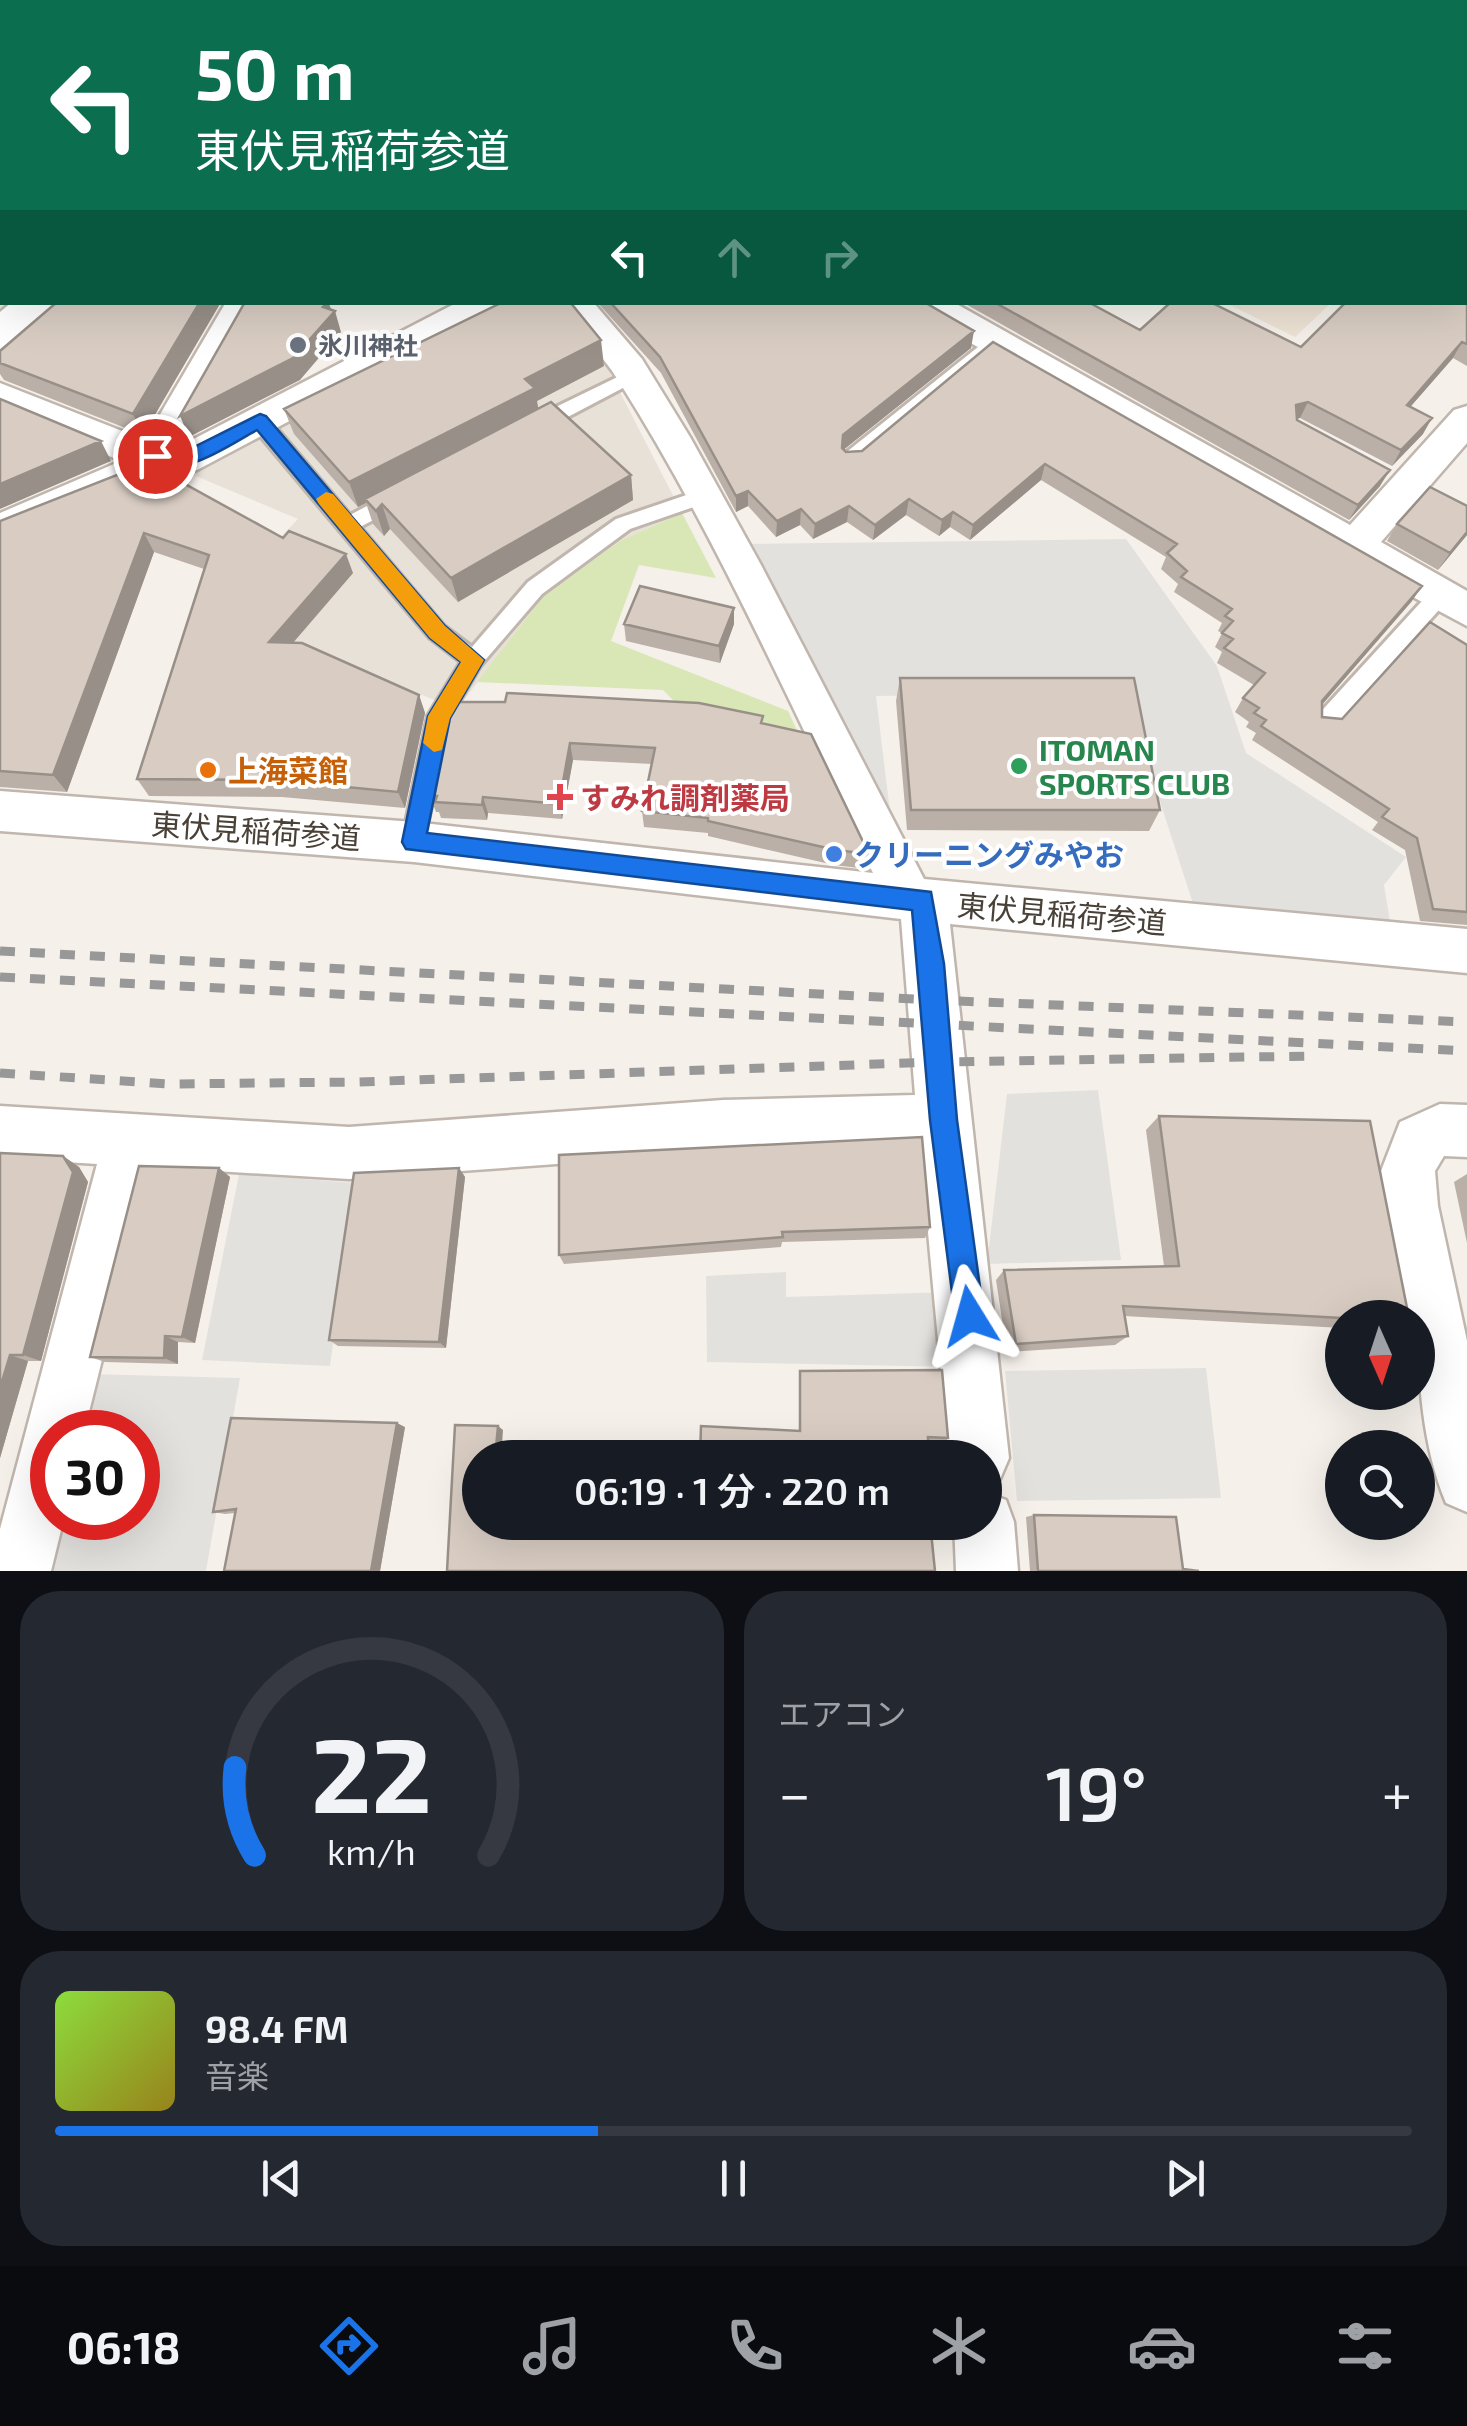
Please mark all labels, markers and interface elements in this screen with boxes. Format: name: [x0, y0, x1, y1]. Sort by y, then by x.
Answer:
text: 50 m: [195, 30, 355, 114]
icon: left: [30, 40, 160, 170]
text: 東伏見稲荷参道: [195, 122, 510, 176]
icon: left: [602, 230, 657, 285]
icon: ahead: [707, 230, 762, 285]
icon: right: [812, 230, 867, 285]
place label: 氷川神社: [318, 330, 418, 360]
marker: 氷川神社: [287, 334, 309, 356]
pin: [113, 414, 198, 499]
icon: arrive: [128, 429, 183, 484]
place label: ITOMAN SPORTS CLUB: [1039, 731, 1230, 801]
place label: 上海菜館: [228, 752, 348, 788]
marker: ITOMAN SPORTS CLUB: [1008, 755, 1030, 777]
marker: 上海菜館: [197, 759, 219, 781]
place label: すみれ調剤薬局: [580, 779, 790, 815]
marker: すみれ調剤薬局: [549, 786, 571, 808]
street label: 東伏見稲荷参道: [150, 805, 362, 855]
place label: クリーニングみやお: [854, 836, 1124, 872]
marker: クリーニングみやお: [823, 843, 845, 865]
street label: 東伏見稲荷参道: [956, 886, 1168, 940]
position arrow: [918, 1264, 1022, 1368]
north arrow: [1325, 1300, 1435, 1410]
map controls: [1325, 1300, 1435, 1540]
speed limit sign: 30: [30, 1410, 160, 1540]
button: search: [1325, 1430, 1435, 1540]
text: 06:19 · 1 分 · 220 m: [574, 1467, 890, 1513]
text: エアコン: [779, 1694, 907, 1732]
text: 22: [311, 1709, 432, 1834]
text: 19°: [1045, 1746, 1147, 1836]
text: −: [779, 1759, 811, 1825]
text: +: [1382, 1759, 1412, 1825]
text: km/h: [327, 1829, 416, 1872]
text: 98.4 FM: [205, 2005, 349, 2051]
text: 音楽: [205, 2056, 269, 2094]
icon: previous: [254, 2151, 309, 2206]
icon: pause: [706, 2151, 761, 2206]
icon: next: [1158, 2151, 1213, 2206]
icon: directions: [314, 2311, 384, 2381]
icon: music: [517, 2311, 587, 2381]
icon: phone: [720, 2311, 790, 2381]
icon: climate: [924, 2311, 994, 2381]
icon: car: [1127, 2311, 1197, 2381]
icon: filters: [1330, 2311, 1400, 2381]
text: 06:18: [67, 2319, 181, 2373]

